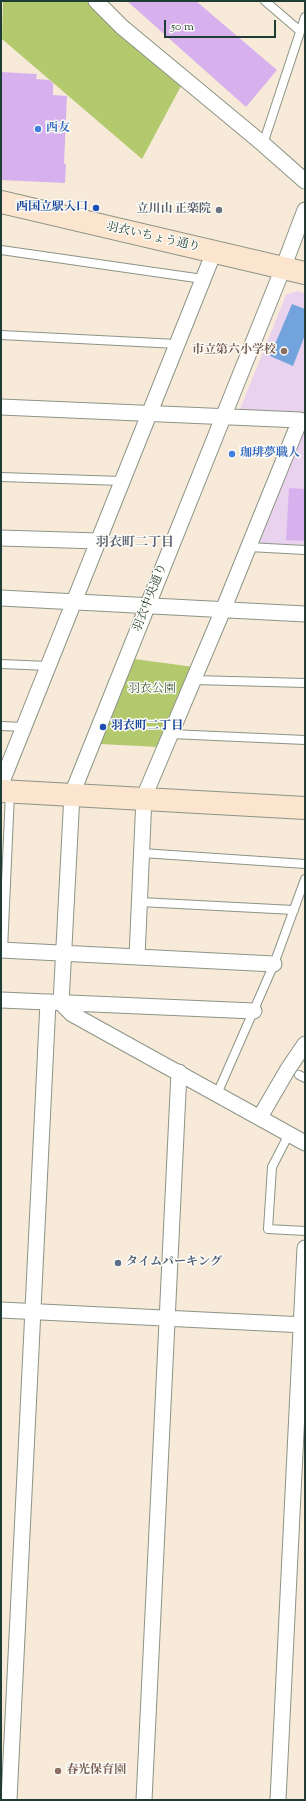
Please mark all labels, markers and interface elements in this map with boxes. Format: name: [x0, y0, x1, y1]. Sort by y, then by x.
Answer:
scale bar: [166, 12, 278, 38]
text: 50 m: [171, 18, 194, 36]
place label: 西友: [46, 122, 70, 136]
marker: 西友: [33, 124, 43, 134]
place label: 西国立駅入口: [16, 201, 88, 215]
marker: 西国立駅入口: [91, 203, 101, 213]
place label: 立川山 正楽院: [136, 203, 211, 217]
marker: 立川山 正楽院: [214, 205, 224, 215]
street label: 羽衣いちょう通り: [105, 220, 201, 256]
place label: 市立第六小学校: [192, 344, 276, 358]
marker: 市立第六小学校: [279, 346, 289, 356]
place label: 珈琲夢職人: [240, 447, 300, 461]
marker: 珈琲夢職人: [227, 449, 237, 459]
district label: 羽衣町二丁目: [96, 536, 174, 552]
street label: 羽衣中央通り: [131, 562, 171, 634]
park label: 羽衣公園: [128, 683, 176, 697]
place label: 羽衣町二丁目: [111, 720, 183, 734]
marker: 羽衣町二丁目: [98, 722, 108, 732]
place label: タイムパーキング: [126, 1256, 222, 1270]
marker: タイムパーキング: [113, 1258, 123, 1268]
place label: 春光保育園: [66, 1764, 126, 1778]
marker: 春光保育園: [53, 1766, 63, 1776]

